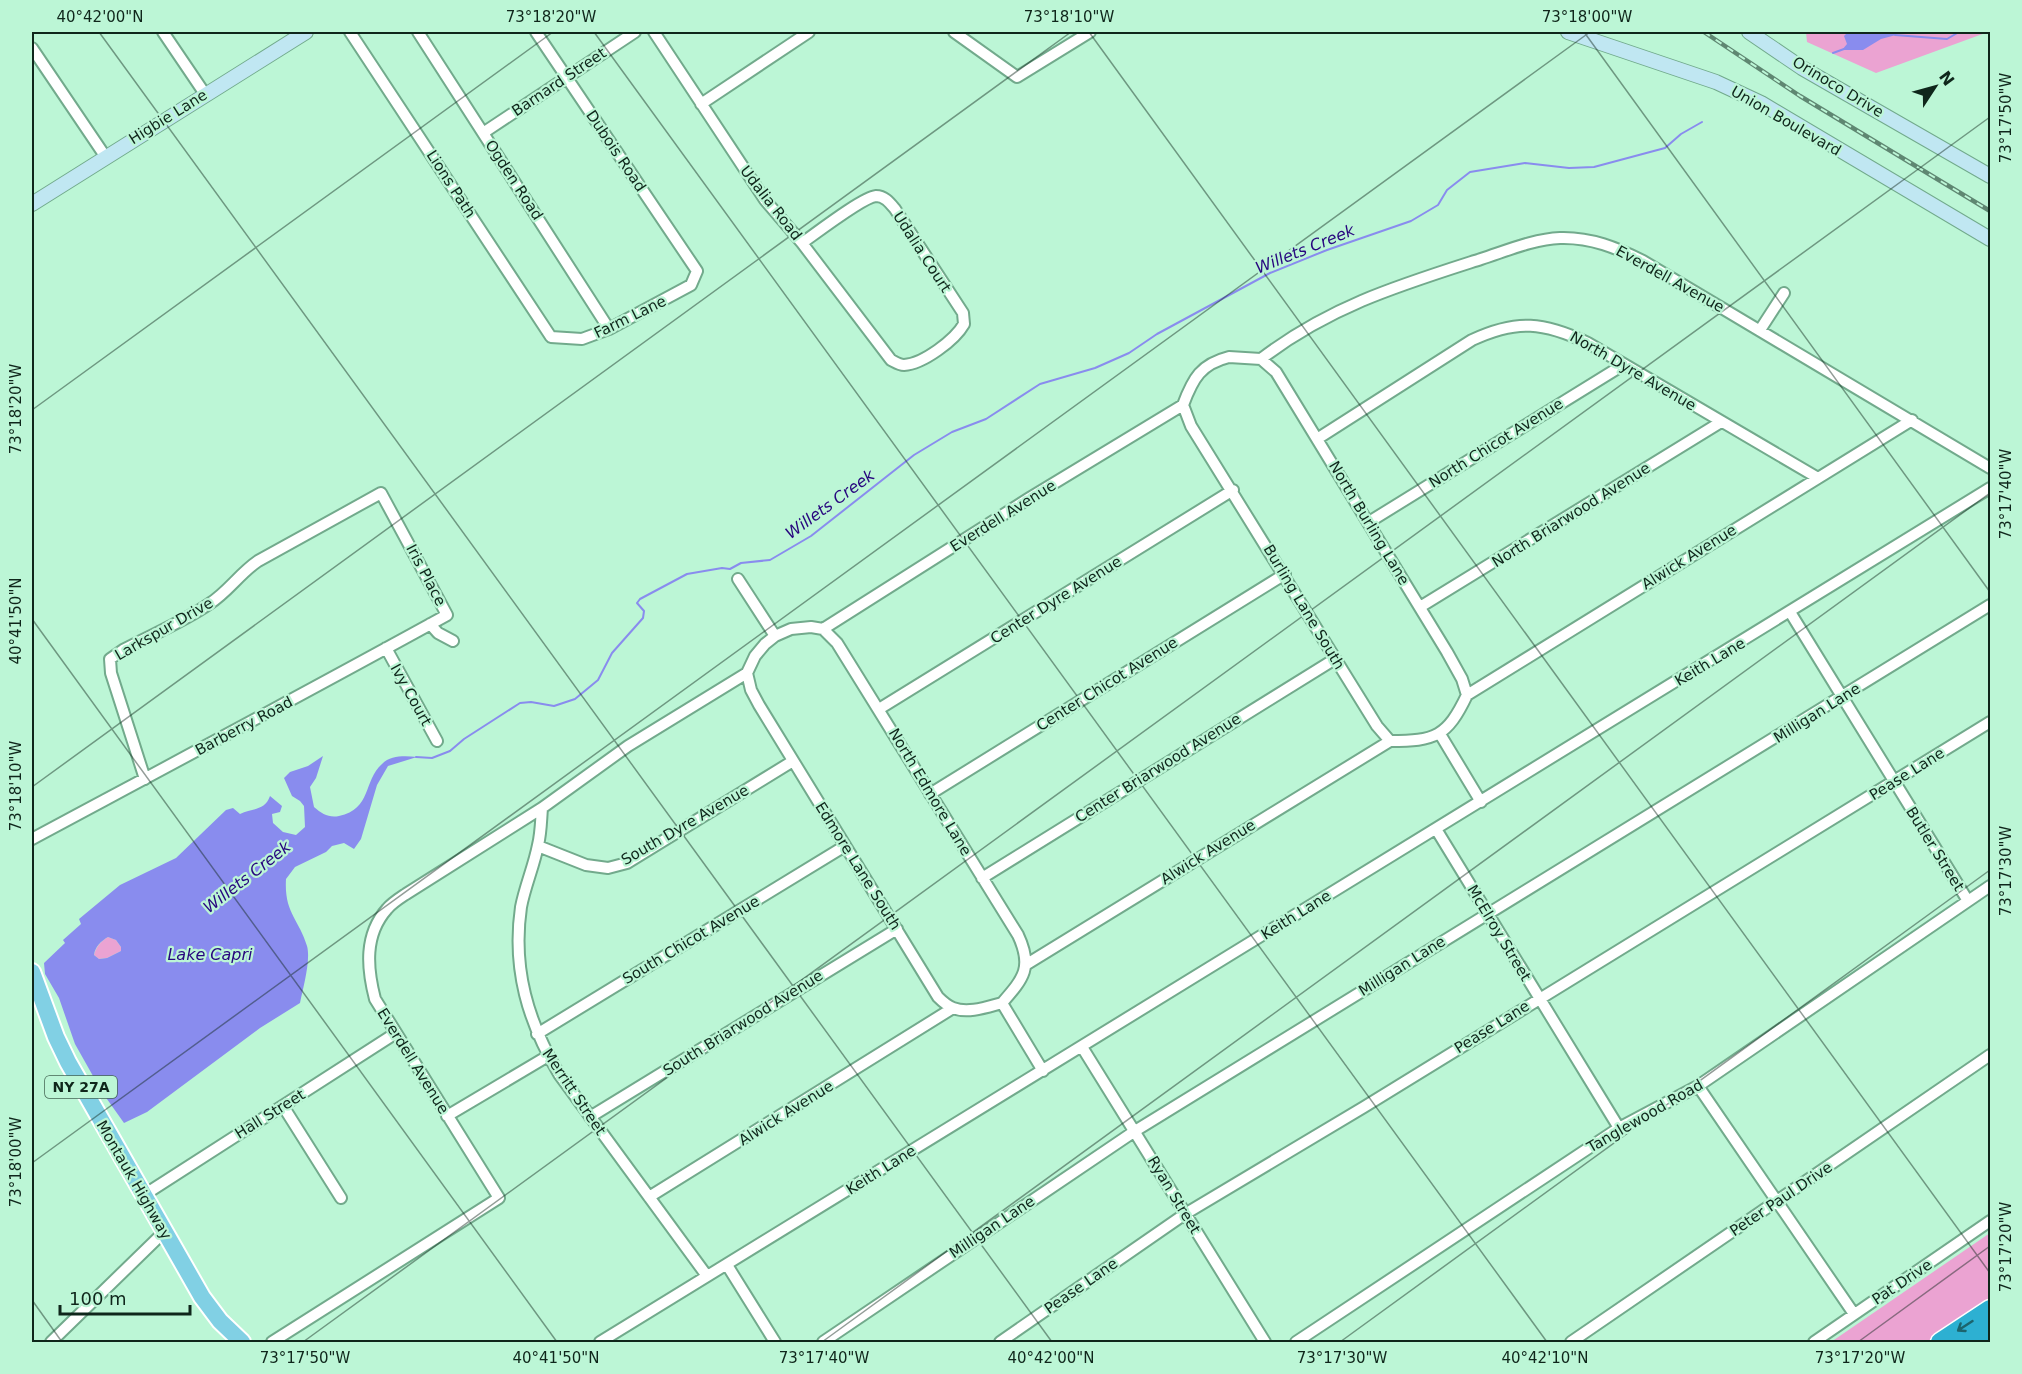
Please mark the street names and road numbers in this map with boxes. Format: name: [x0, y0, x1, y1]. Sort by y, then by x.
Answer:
street label: Barnard Street: [508, 44, 610, 120]
street label: Orinoco Drive: [1789, 53, 1887, 121]
street label: Union Boulevard: [1728, 82, 1844, 160]
street label: Higbie Lane: [126, 86, 210, 148]
street label: Dubois Road: [582, 107, 650, 195]
street label: Ogden Road: [481, 137, 547, 223]
street label: Lions Path: [423, 147, 479, 221]
street label: Udalia Road: [736, 162, 806, 244]
street label: Udalia Court: [889, 208, 955, 296]
street label: Everdell Avenue: [1613, 242, 1727, 316]
street label: Farm Lane: [591, 292, 669, 342]
street label: North Dyre Avenue: [1567, 328, 1699, 414]
street label: North Chicot Avenue: [1426, 394, 1566, 492]
street label: North Burling Lane: [1325, 458, 1413, 588]
street label: North Briarwood Avenue: [1488, 459, 1654, 571]
street label: Everdell Avenue: [947, 476, 1059, 556]
street label: Alwick Avenue: [1638, 521, 1740, 593]
street label: Iris Place: [402, 541, 450, 609]
street label: Burling Lane South: [1260, 541, 1348, 673]
street label: Center Dyre Avenue: [987, 552, 1125, 648]
street label: Larkspur Drive: [112, 594, 216, 664]
street label: Center Chicot Avenue: [1033, 633, 1181, 735]
street label: Keith Lane: [1672, 634, 1748, 690]
street label: Ivy Court: [387, 661, 435, 729]
street label: Milligan Lane: [1770, 679, 1864, 747]
street label: Barberry Road: [192, 693, 296, 759]
street label: Center Briarwood Avenue: [1072, 710, 1244, 826]
street label: North Edmore Lane: [885, 725, 975, 859]
street label: Pease Lane: [1866, 744, 1948, 804]
street label: South Dyre Avenue: [618, 781, 752, 869]
street label: Edmore Lane South: [811, 799, 905, 933]
street label: Butler Street: [1902, 804, 1968, 894]
street label: Alwick Avenue: [1157, 816, 1259, 888]
street label: McElroy Street: [1463, 882, 1535, 984]
street label: Keith Lane: [1258, 886, 1334, 944]
street label: South Chicot Avenue: [619, 892, 763, 988]
street label: Milligan Lane: [1355, 932, 1449, 1000]
street label: South Briarwood Avenue: [660, 966, 826, 1080]
street label: Pease Lane: [1451, 997, 1533, 1057]
street label: Everdell Avenue: [373, 1005, 453, 1117]
street label: Merritt Street: [538, 1045, 610, 1139]
street label: Tanglewood Road: [1583, 1075, 1706, 1157]
road number: NY 27A: [45, 1076, 117, 1098]
street label: Alwick Avenue: [735, 1077, 837, 1149]
street label: Hall Street: [232, 1085, 308, 1143]
street label: Montauk Highway: [93, 1117, 175, 1243]
street label: Keith Lane: [843, 1141, 919, 1199]
street label: Ryan Street: [1144, 1153, 1204, 1237]
street label: Peter Paul Drive: [1726, 1158, 1836, 1240]
street label: Milligan Lane: [946, 1192, 1038, 1262]
street label: Pease Lane: [1041, 1254, 1121, 1318]
street label: Pat Drive: [1869, 1255, 1935, 1309]

